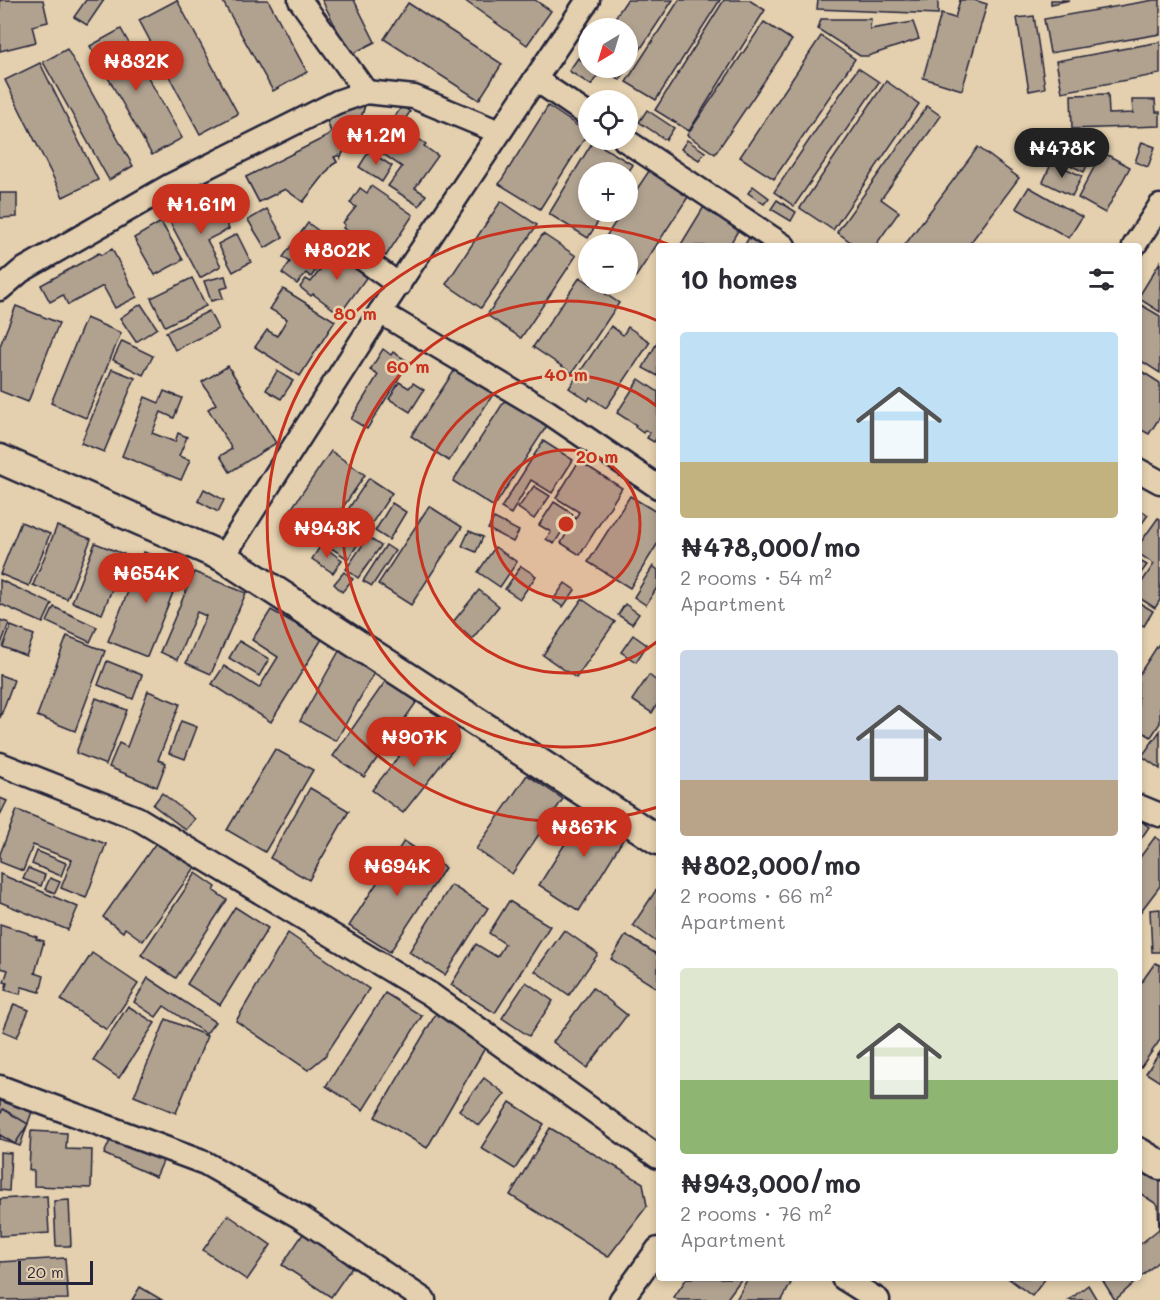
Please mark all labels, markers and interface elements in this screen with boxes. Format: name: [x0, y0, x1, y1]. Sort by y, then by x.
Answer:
north arrow: [578, 18, 638, 78]
map controls: [578, 18, 638, 294]
pin: ₦832K: [94, 41, 178, 92]
text: ₦832K: [103, 47, 169, 73]
button: locate: [578, 90, 638, 150]
pin: ₦1.2M: [334, 115, 418, 166]
text: ₦1.2M: [346, 121, 406, 147]
pin: ₦478K: [1020, 128, 1104, 179]
text: ₦478K: [1028, 134, 1096, 160]
button: +: [578, 162, 638, 222]
pin: ₦1.61M: [152, 184, 250, 235]
text: ₦1.61M: [166, 190, 236, 216]
pin: ₦802K: [295, 230, 379, 281]
button: −: [578, 234, 638, 294]
text: ₦802K: [303, 236, 371, 262]
text: 10 homes: [680, 262, 798, 296]
icon: filters: [1085, 263, 1118, 296]
text: 80 m: [333, 301, 377, 325]
text: 60 m: [386, 354, 430, 378]
text: 40 m: [544, 362, 588, 386]
icon: home: [845, 371, 953, 479]
text: 20 m: [576, 444, 618, 468]
pin: ₦943K: [285, 508, 369, 559]
text: ₦943K: [293, 514, 361, 540]
centre of rings: [556, 514, 576, 534]
text: ₦478,000/mo: [680, 530, 860, 564]
pin: ₦654K: [104, 553, 188, 604]
text: ₦654K: [112, 559, 180, 585]
text: 2 rooms · 54 m²: [680, 564, 832, 590]
text: Apartment: [680, 590, 786, 616]
icon: home: [845, 689, 953, 797]
pin: ₦907K: [372, 717, 456, 768]
text: ₦907K: [380, 723, 448, 749]
pin: ₦867K: [542, 807, 626, 858]
text: ₦867K: [551, 813, 617, 839]
pin: ₦694K: [355, 846, 439, 897]
text: ₦802,000/mo: [680, 848, 861, 882]
text: ₦694K: [363, 852, 431, 878]
text: 2 rooms · 66 m²: [680, 882, 833, 908]
text: Apartment: [680, 908, 786, 934]
icon: home: [845, 1007, 953, 1115]
text: ₦943,000/mo: [680, 1166, 861, 1200]
text: 2 rooms · 76 m²: [680, 1200, 832, 1226]
text: Apartment: [680, 1226, 786, 1252]
scale bar: [18, 1258, 93, 1286]
text: 20 m: [27, 1261, 64, 1282]

